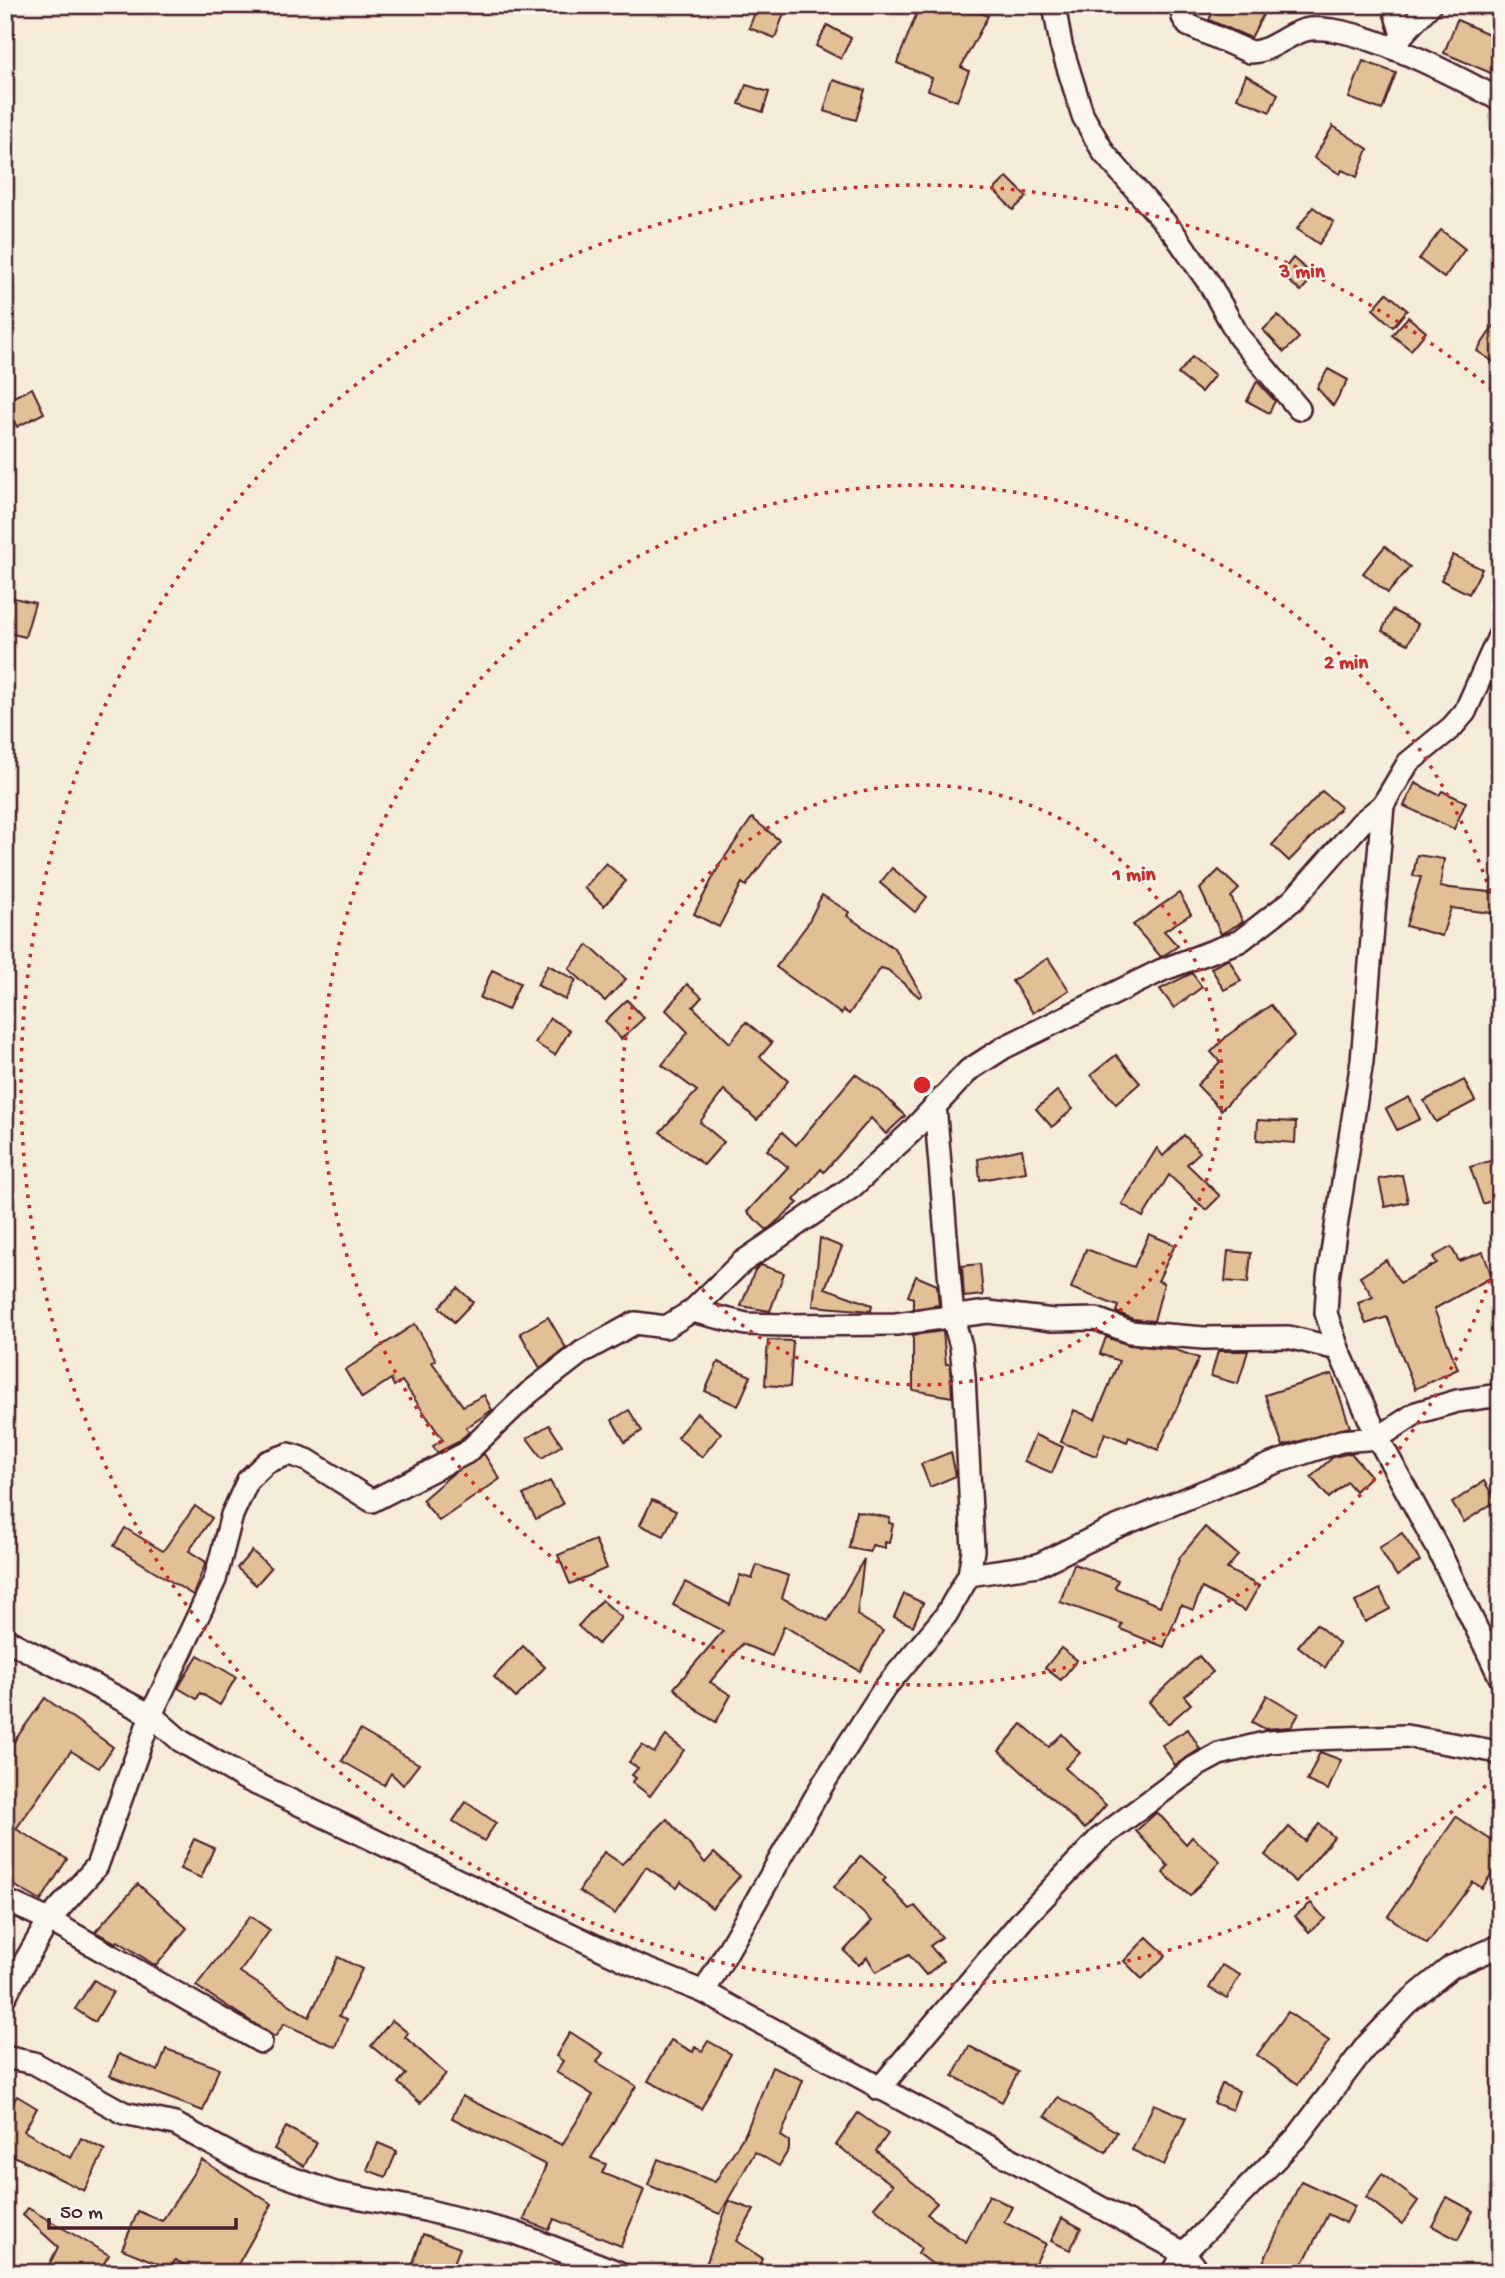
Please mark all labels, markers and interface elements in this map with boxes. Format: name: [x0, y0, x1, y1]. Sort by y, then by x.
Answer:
text: 3 min: [1278, 261, 1326, 286]
text: 2 min: [1324, 652, 1369, 677]
text: 1 min: [1112, 864, 1156, 889]
centre of rings: [910, 1073, 934, 1097]
scale bar: [49, 2187, 236, 2231]
text: 50 m: [60, 2202, 103, 2227]

